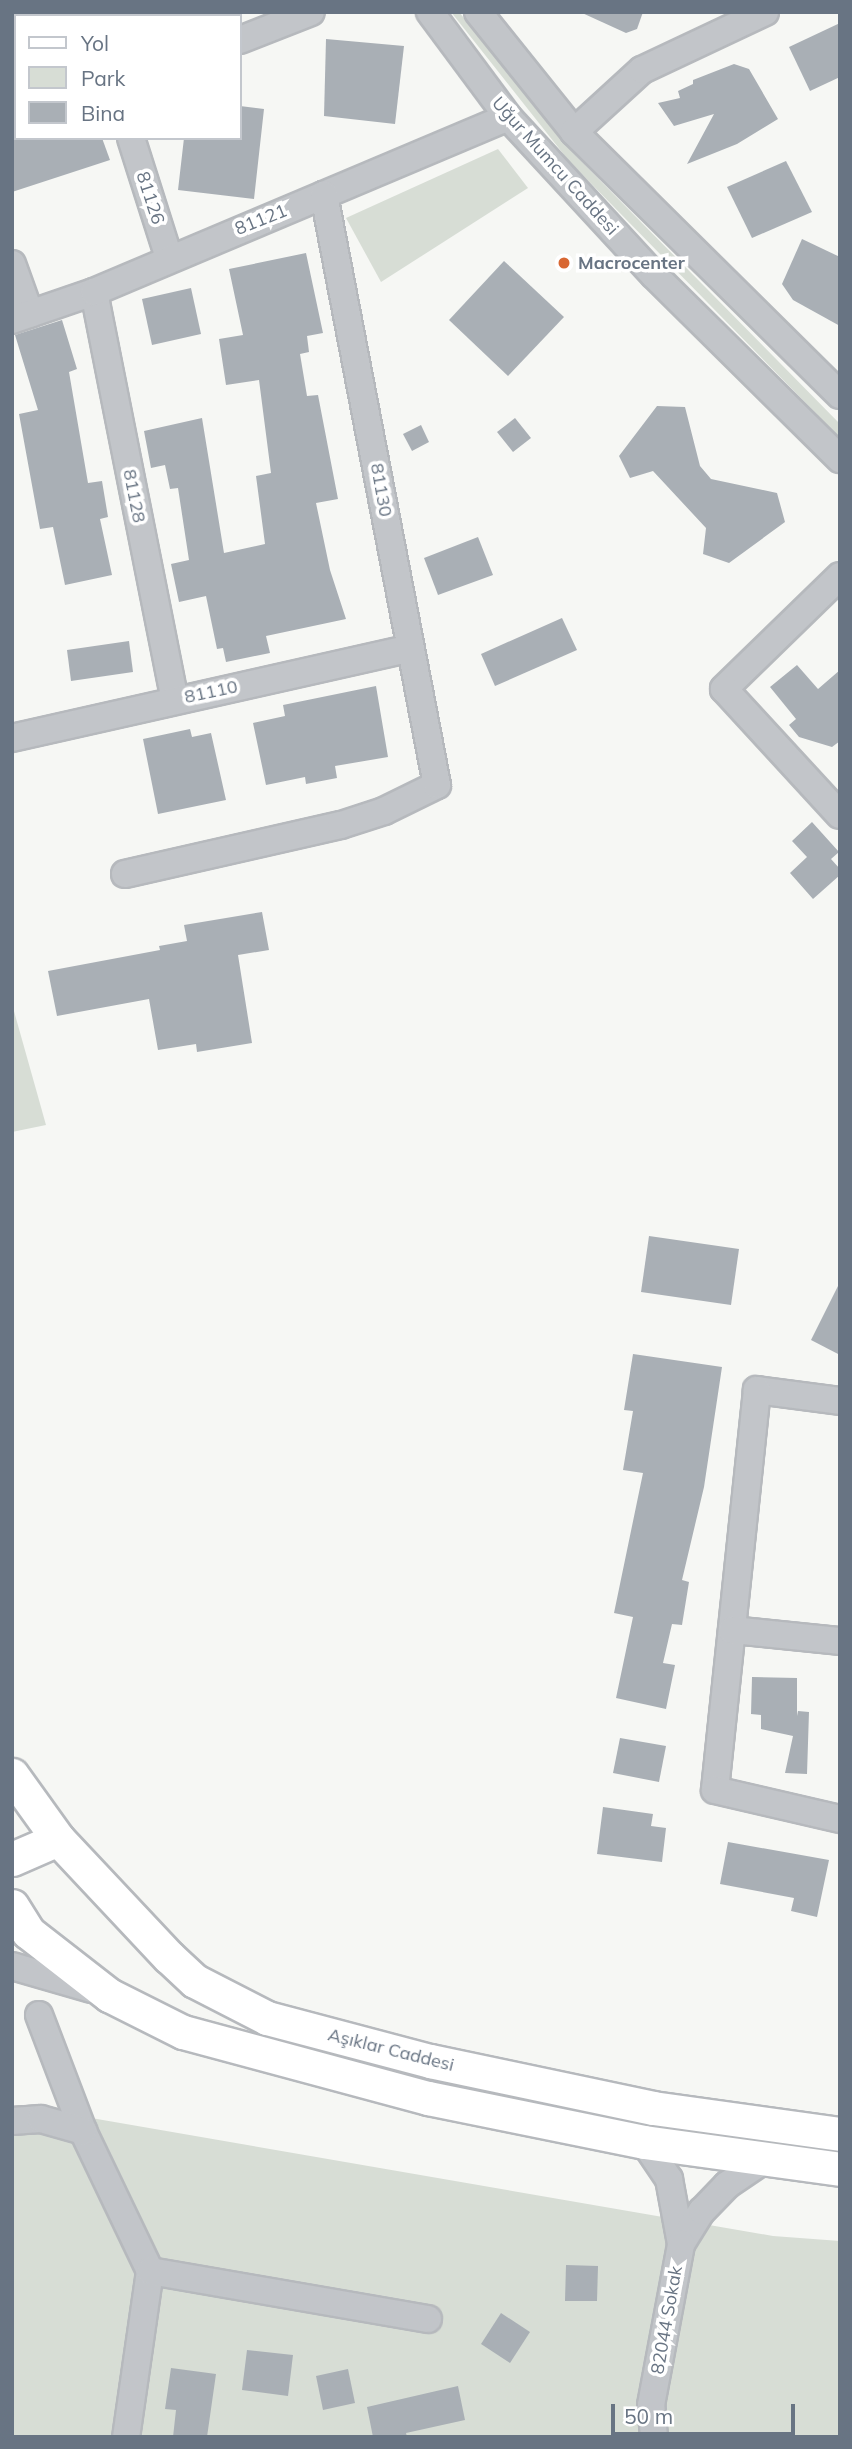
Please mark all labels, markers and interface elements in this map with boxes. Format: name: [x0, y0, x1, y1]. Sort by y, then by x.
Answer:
legend: [14, 14, 242, 140]
text: Yol: [81, 30, 109, 56]
text: Park: [81, 65, 125, 91]
street label: Uğur Mumcu Caddesi: [487, 92, 623, 240]
text: Bina: [81, 100, 125, 126]
street label: 81126: [131, 169, 169, 227]
street label: 81121: [232, 200, 290, 240]
place label: Macrocenter: [578, 252, 685, 274]
marker: Macrocenter: [556, 255, 572, 271]
street label: 81130: [366, 462, 396, 518]
street label: 81128: [118, 467, 150, 525]
street label: 81110: [182, 676, 240, 708]
street label: Aşıklar Caddesi: [326, 2024, 456, 2076]
street label: 82044 Sokak: [647, 2264, 687, 2376]
scale bar: [614, 2390, 798, 2434]
text: 50 m: [624, 2403, 673, 2429]

